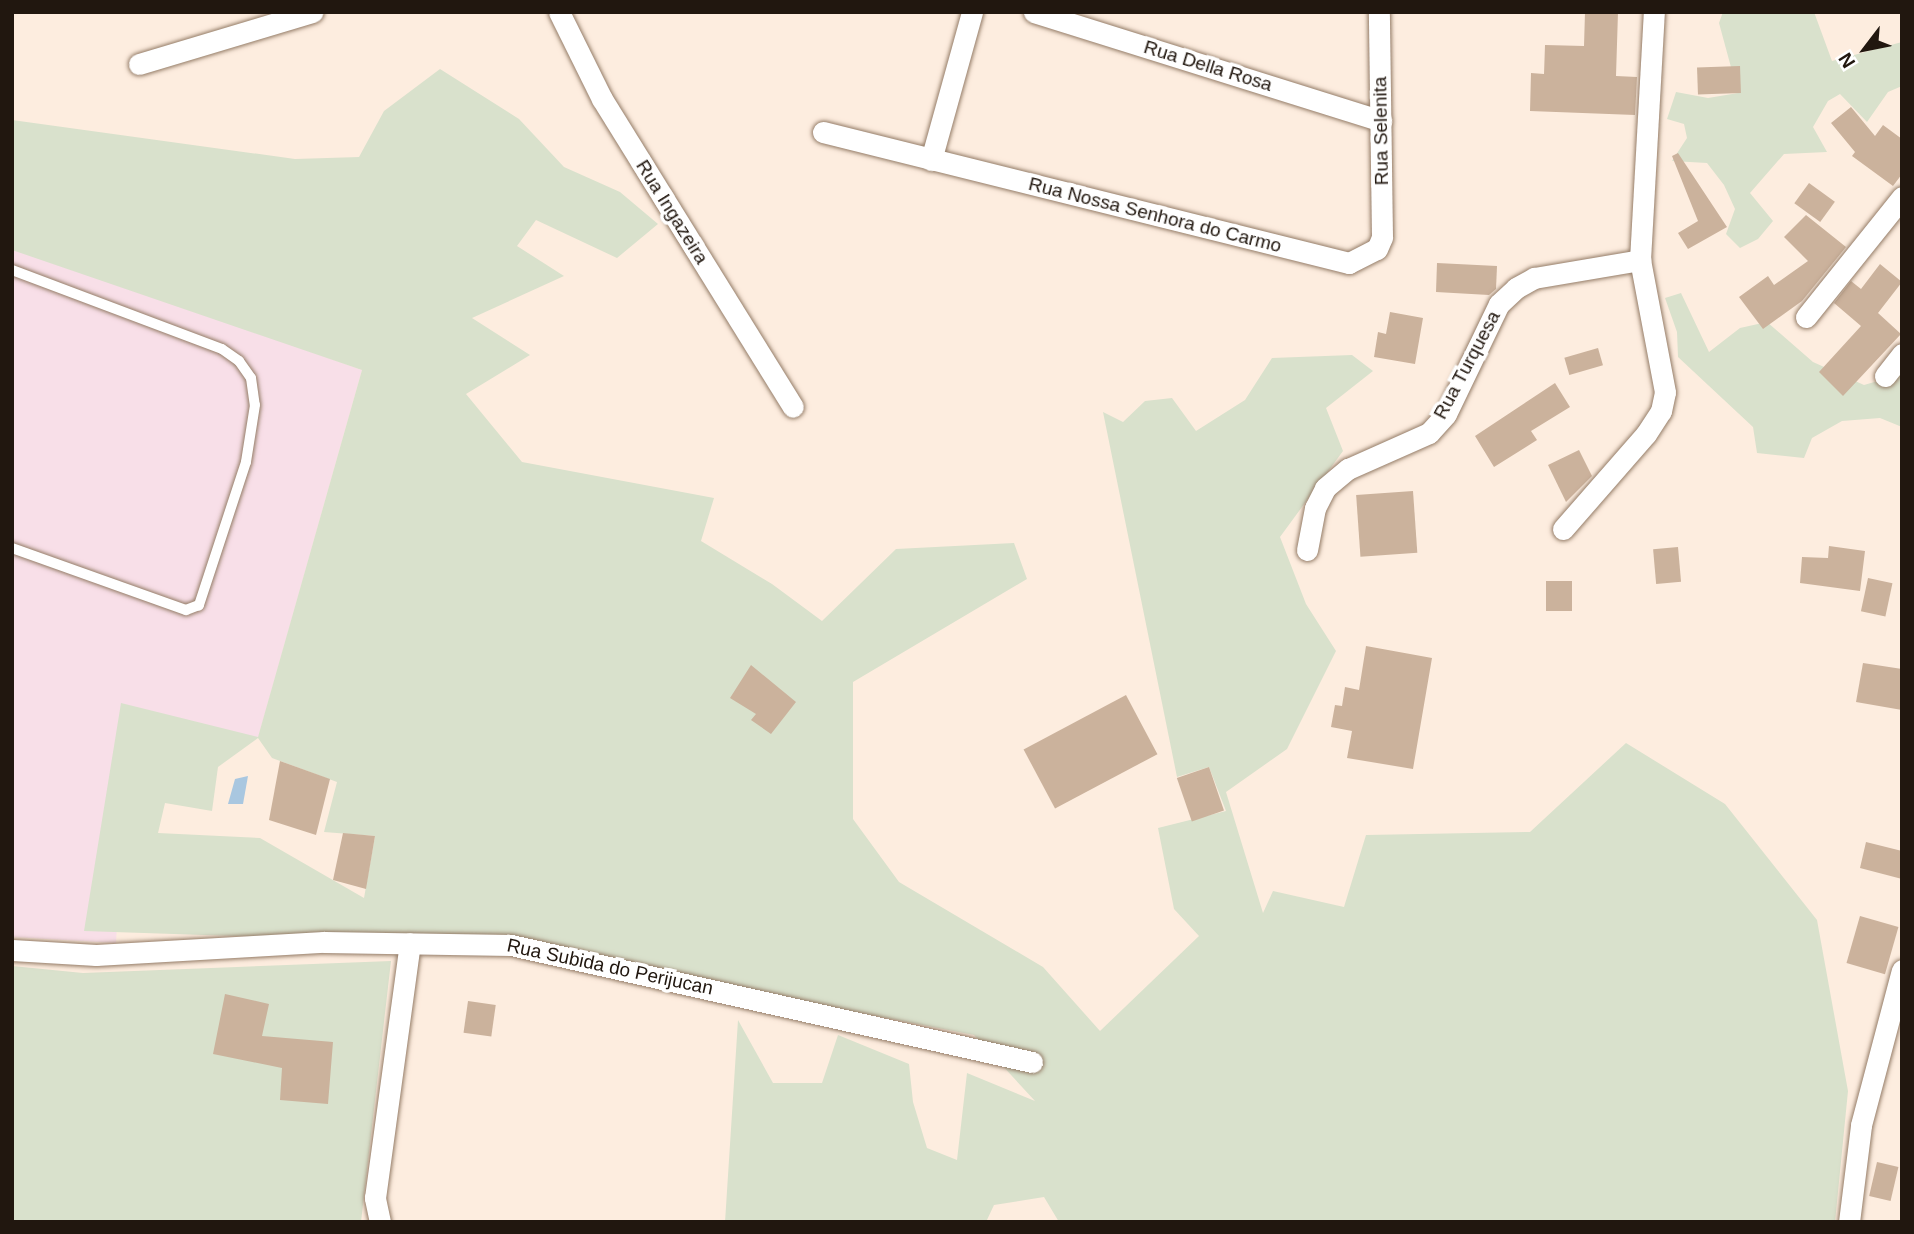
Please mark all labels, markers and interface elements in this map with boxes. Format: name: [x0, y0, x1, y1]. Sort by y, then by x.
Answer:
north arrow: [1830, 14, 1900, 84]
street label: Rua Della Rosa: [1141, 36, 1275, 96]
text: N: [1834, 49, 1859, 72]
street label: Rua Selenita: [1369, 76, 1393, 186]
street label: Rua Ingazeira: [631, 156, 713, 268]
street label: Rua Nossa Senhora do Carmo: [1026, 173, 1284, 257]
street label: Rua Turquesa: [1429, 307, 1505, 423]
street label: Rua Subida do Perijucan: [505, 934, 715, 1000]

